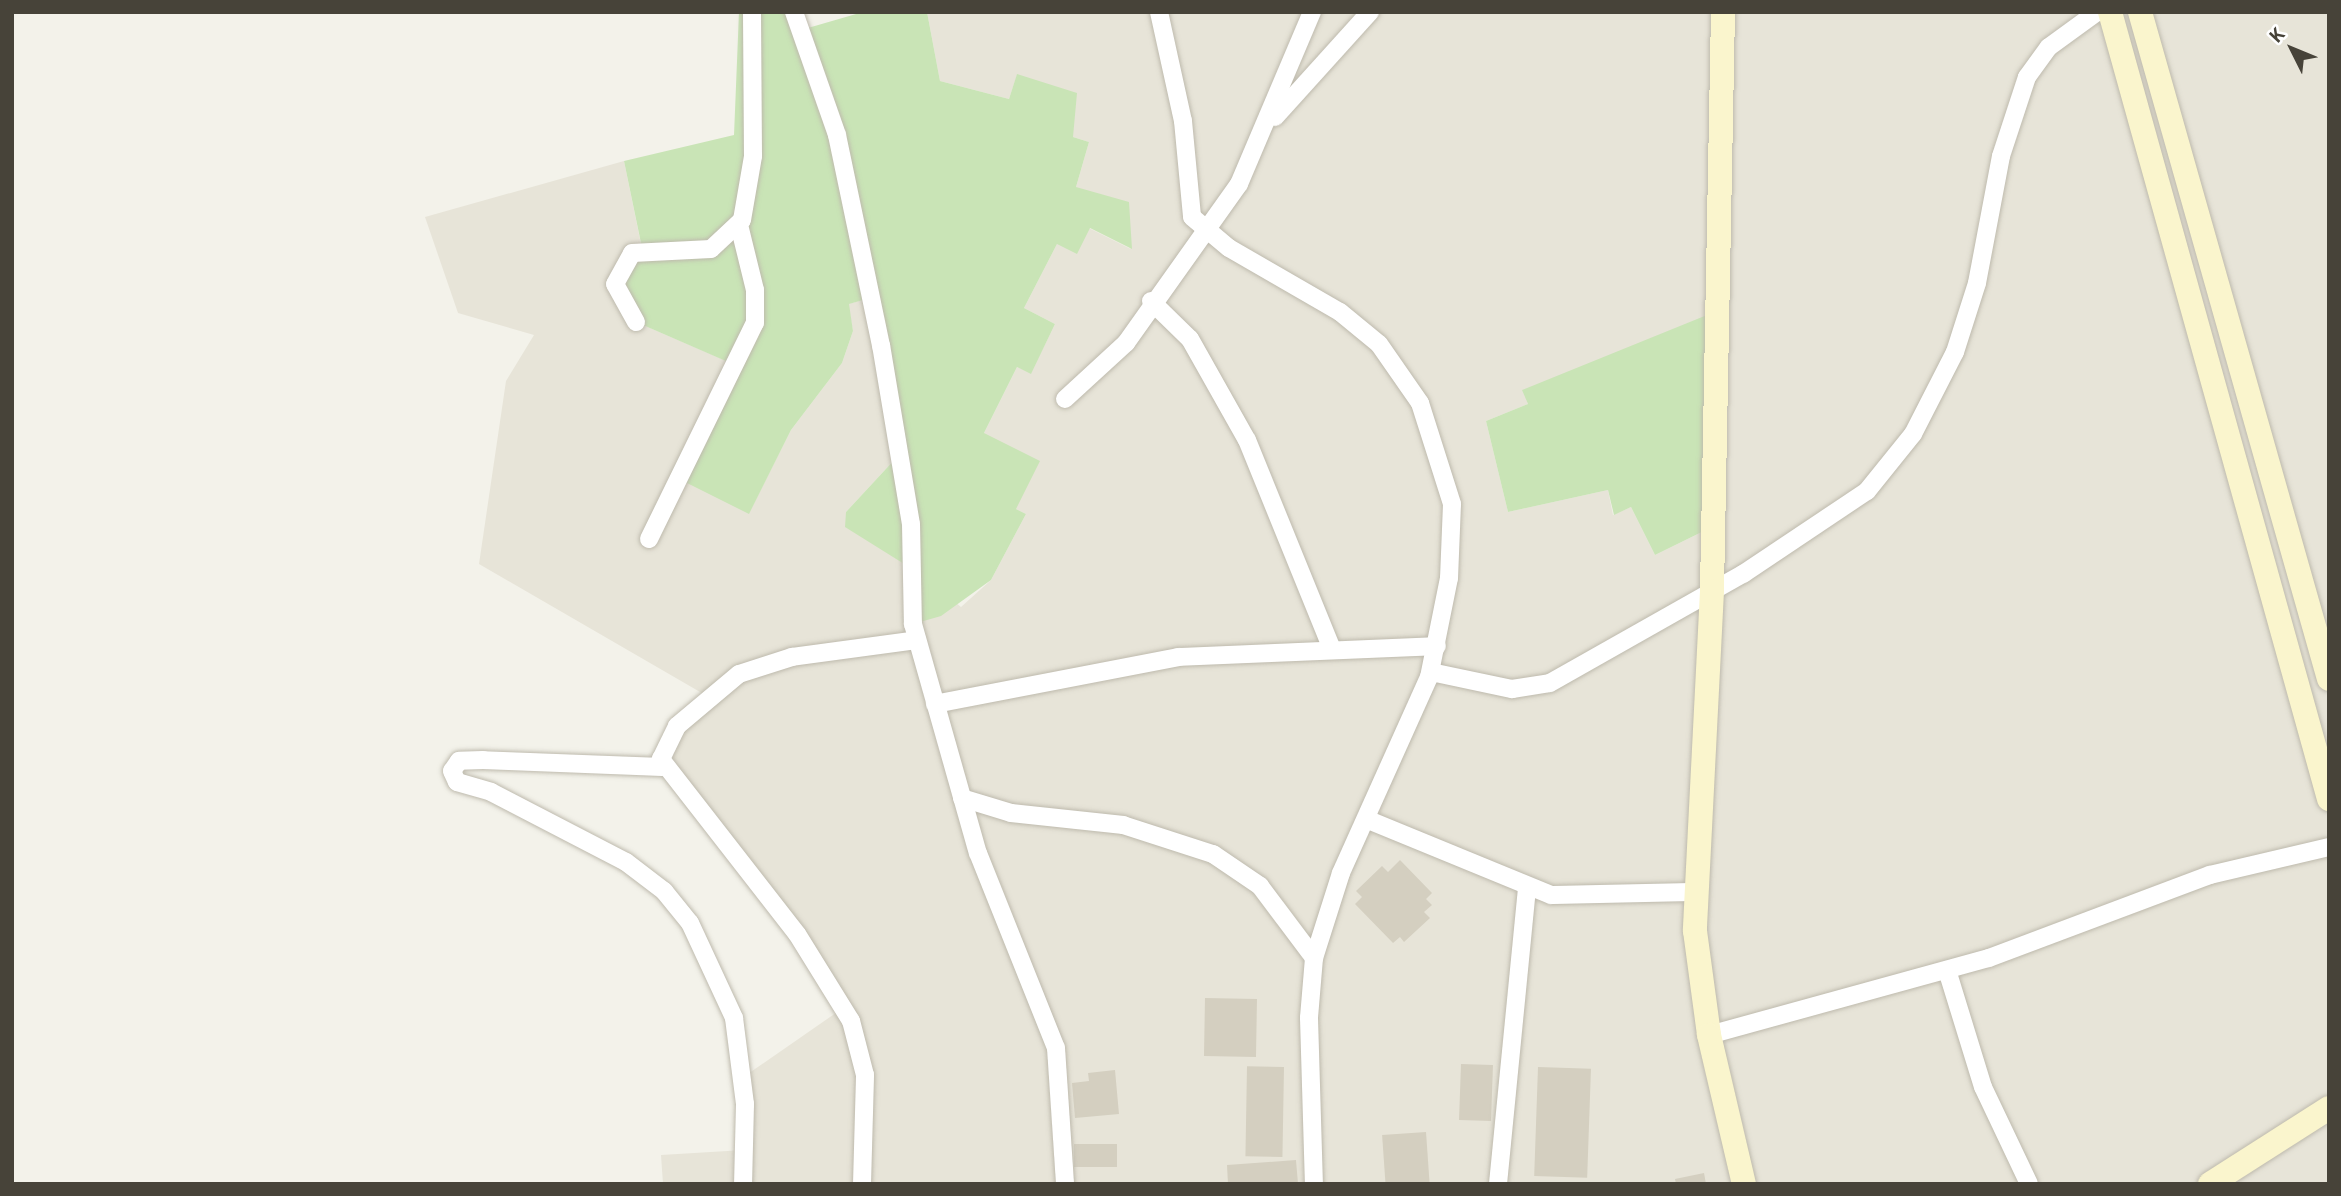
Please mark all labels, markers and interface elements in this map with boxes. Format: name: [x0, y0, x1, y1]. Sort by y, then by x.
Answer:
north arrow: [2257, 14, 2327, 84]
text: K: [2264, 22, 2289, 47]

